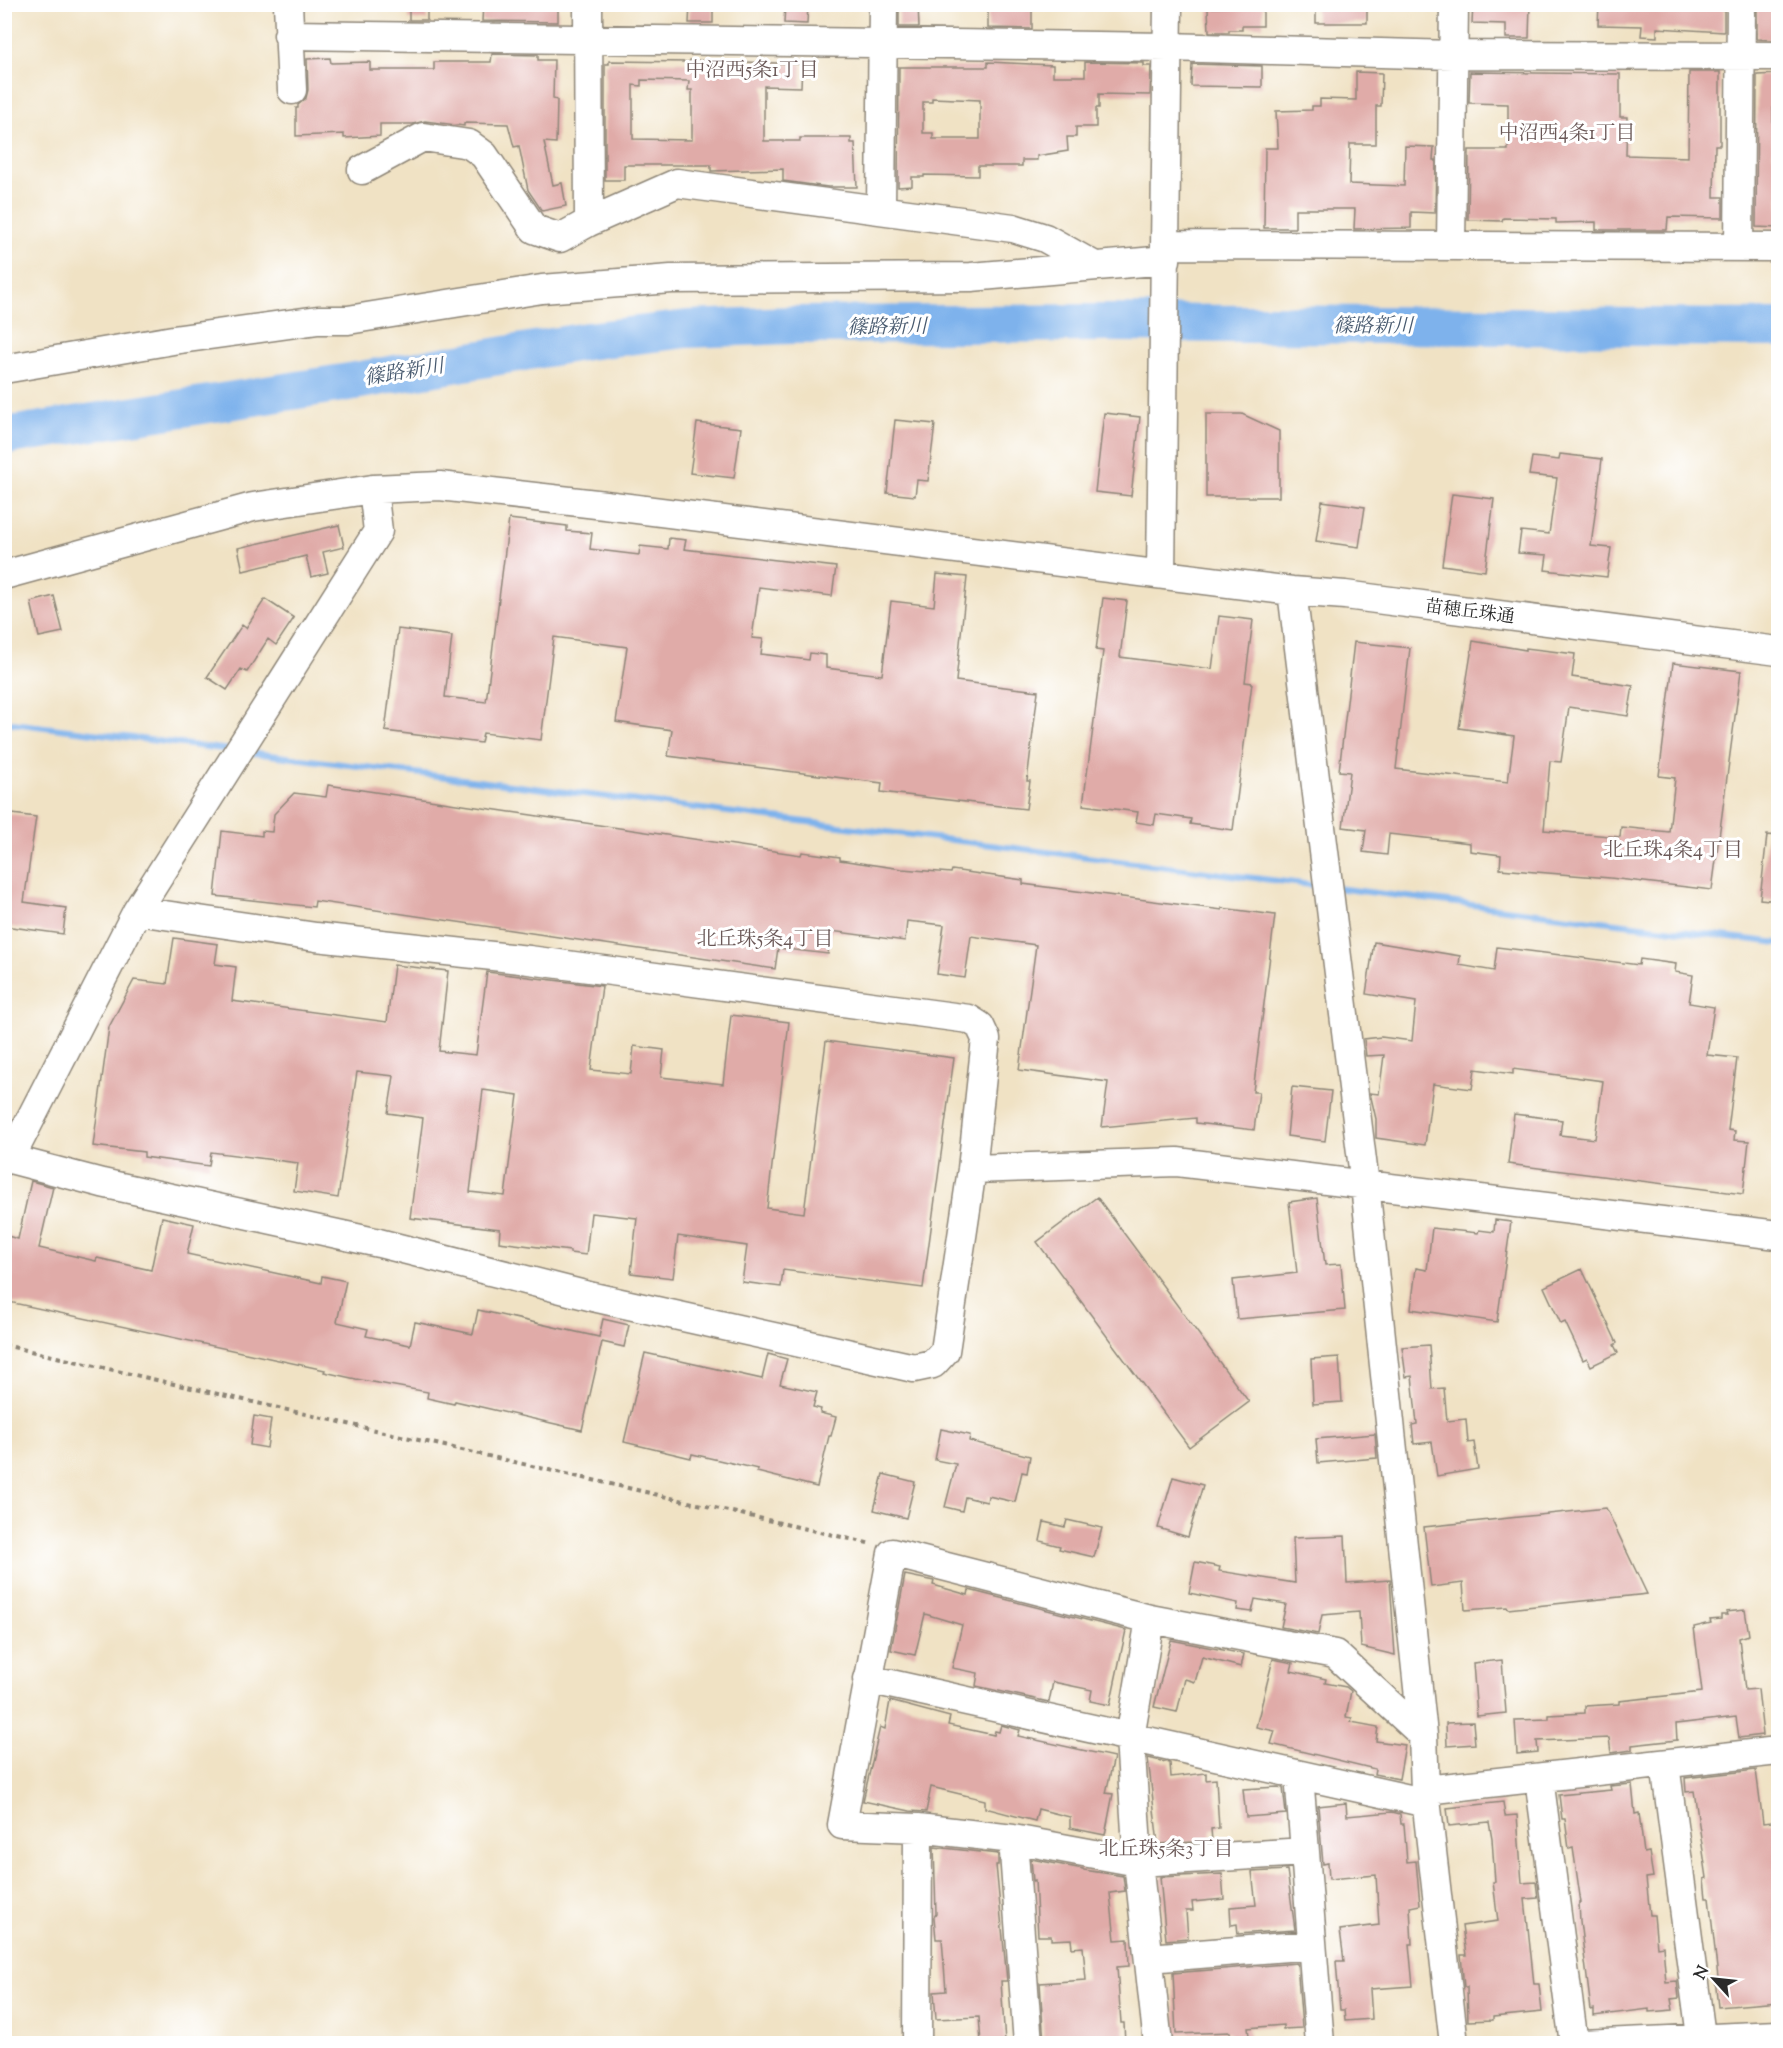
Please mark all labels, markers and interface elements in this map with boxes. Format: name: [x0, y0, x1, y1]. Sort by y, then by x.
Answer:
district label: 中沼西5条1丁目: [685, 57, 819, 86]
district label: 中沼西4条1丁目: [1499, 120, 1635, 149]
water label: 篠路新川: [847, 313, 929, 344]
water label: 篠路新川: [1333, 313, 1415, 342]
water label: 篠路新川: [363, 353, 448, 394]
street label: 苗穂丘珠通: [1424, 595, 1516, 631]
district label: 北丘珠4条4丁目: [1603, 837, 1743, 866]
district label: 北丘珠5条4丁目: [697, 926, 833, 955]
district label: 北丘珠5条3丁目: [1099, 1836, 1233, 1865]
north arrow: [1684, 1949, 1744, 2009]
text: N: [1690, 1962, 1716, 1984]

